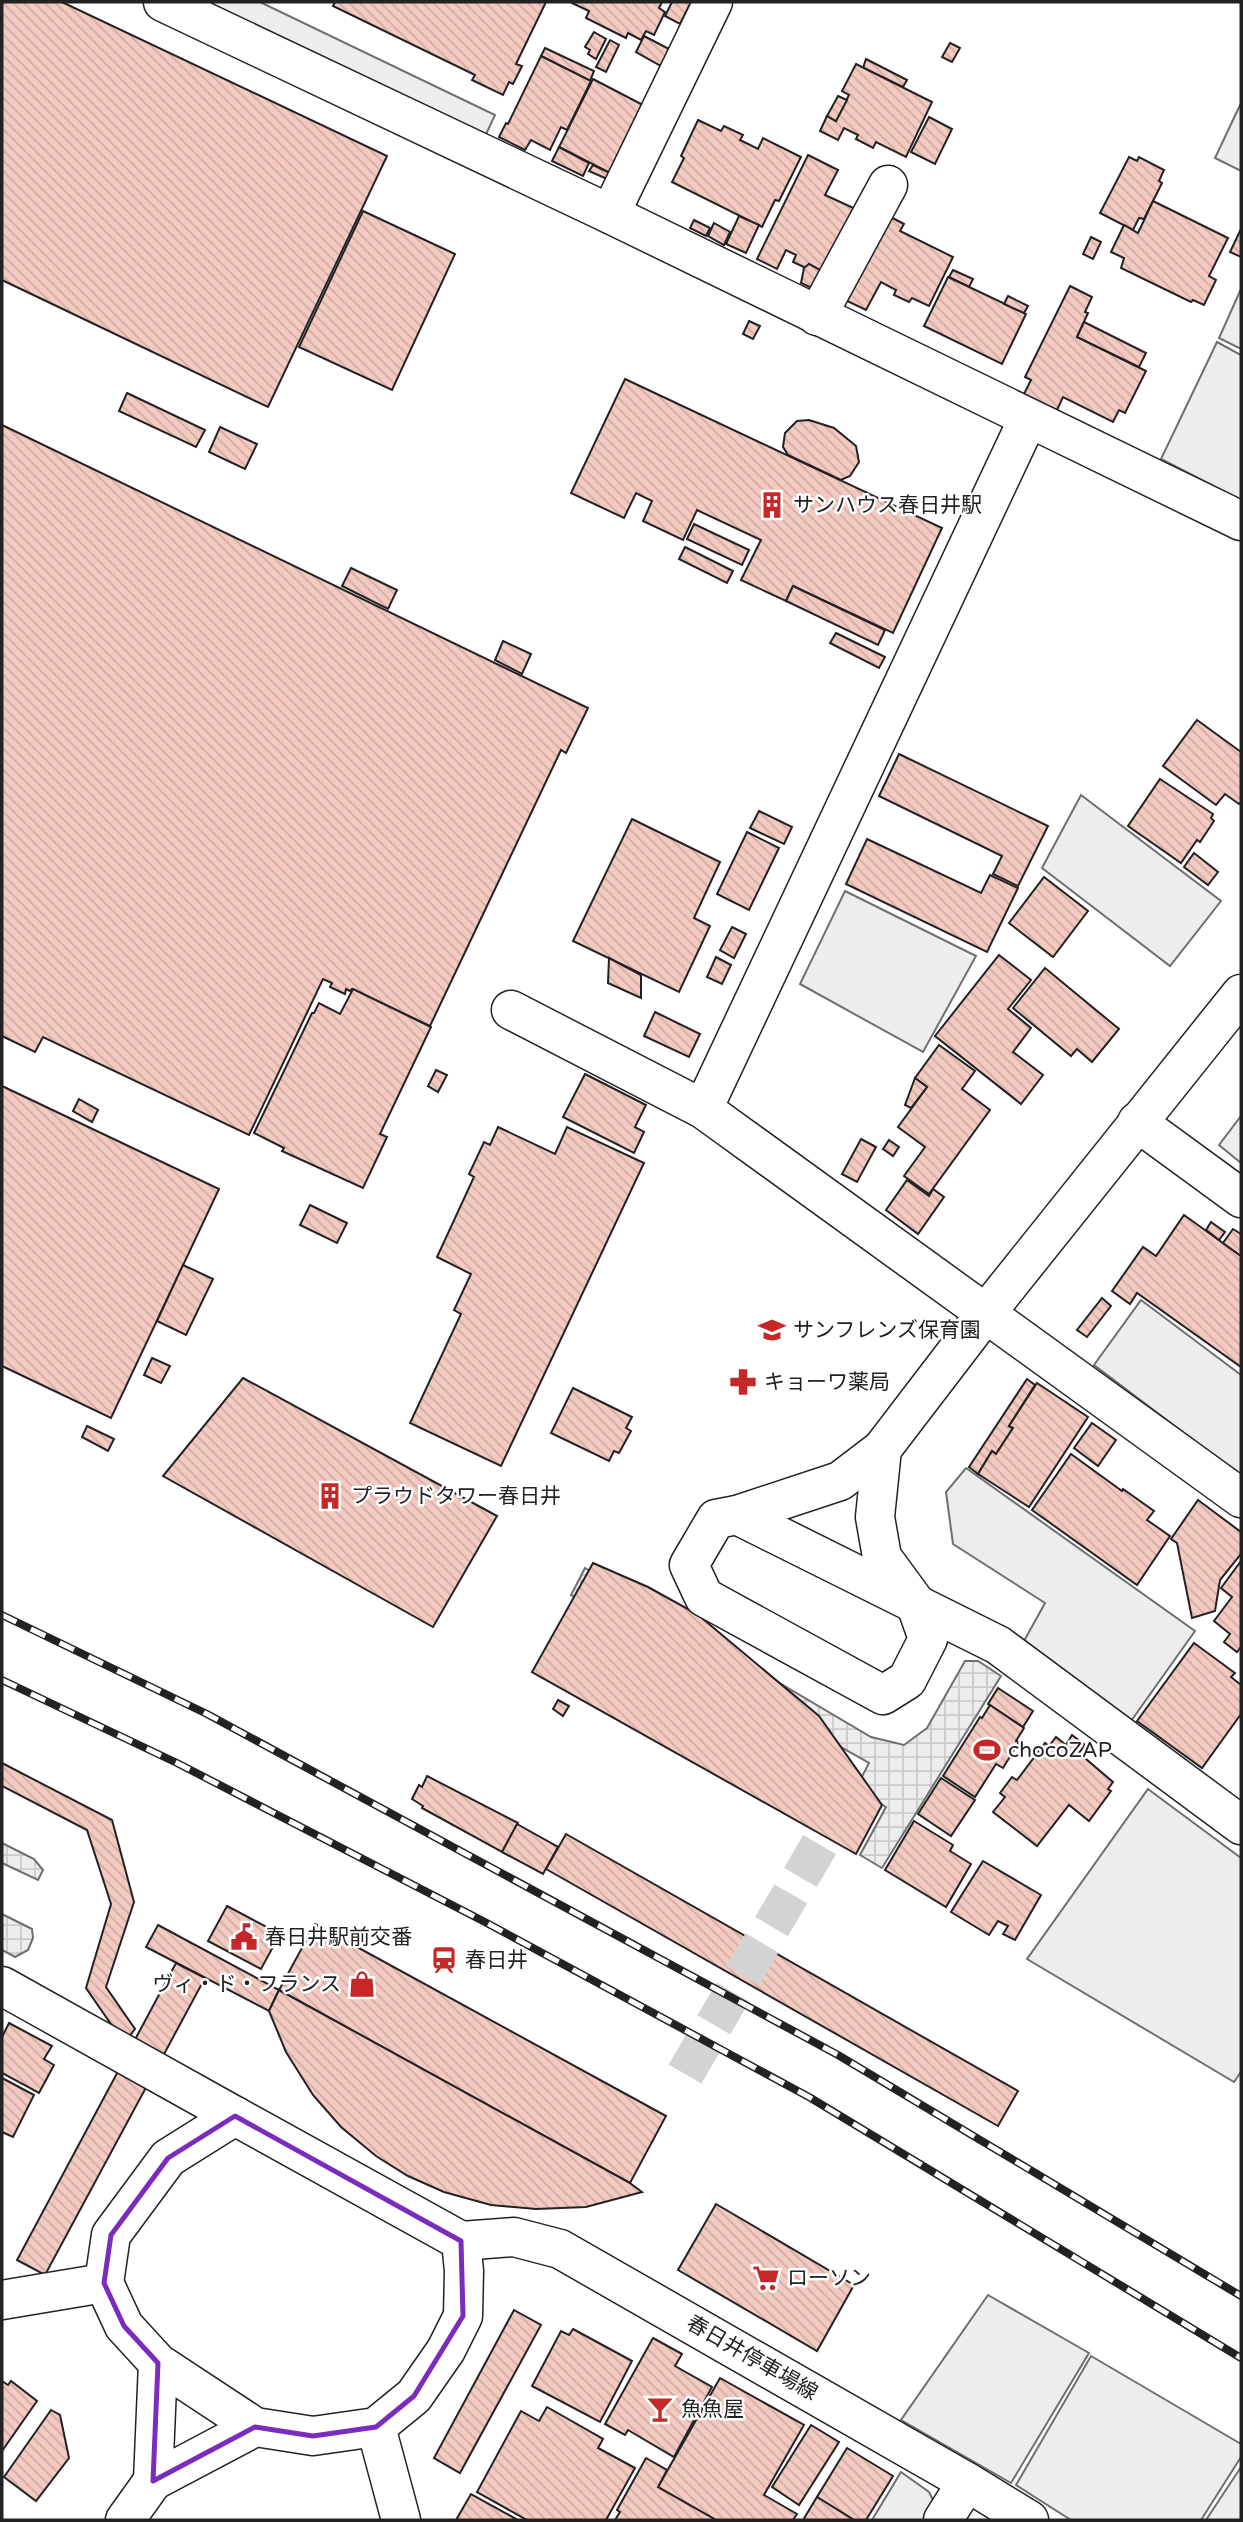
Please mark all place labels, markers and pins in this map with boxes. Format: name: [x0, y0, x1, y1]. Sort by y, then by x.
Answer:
building icon: サンハウス春日井駅: [757, 490, 787, 520]
place label: サンハウス春日井駅: [793, 493, 982, 518]
school or university icon: サンフレンズ保育園: [757, 1315, 787, 1345]
place label: サンフレンズ保育園: [793, 1318, 981, 1343]
pharmacy icon: キョーワ薬局: [728, 1367, 758, 1397]
place label: キョーワ薬局: [764, 1370, 890, 1395]
building icon: プラウドタワー春日井: [315, 1481, 345, 1511]
place label: プラウドタワー春日井: [351, 1484, 561, 1509]
sports icon: chocoZAP: [972, 1735, 1002, 1765]
place label: chocoZAP: [1008, 1738, 1112, 1763]
public building icon: 春日井駅前交番: [229, 1922, 259, 1952]
place label: 春日井駅前交番: [265, 1925, 412, 1950]
station icon: 春日井: [429, 1945, 459, 1975]
place label: 春日井: [465, 1948, 528, 1973]
shop icon: ヴィ・ド・フランス: [347, 1969, 377, 1999]
place label: ヴィ・ド・フランス: [152, 1972, 341, 1997]
supermarket icon: ローソン: [751, 2263, 781, 2293]
place label: ローソン: [787, 2266, 871, 2291]
bar icon: 魚魚屋: [645, 2394, 675, 2424]
place label: 魚魚屋: [681, 2397, 744, 2422]

